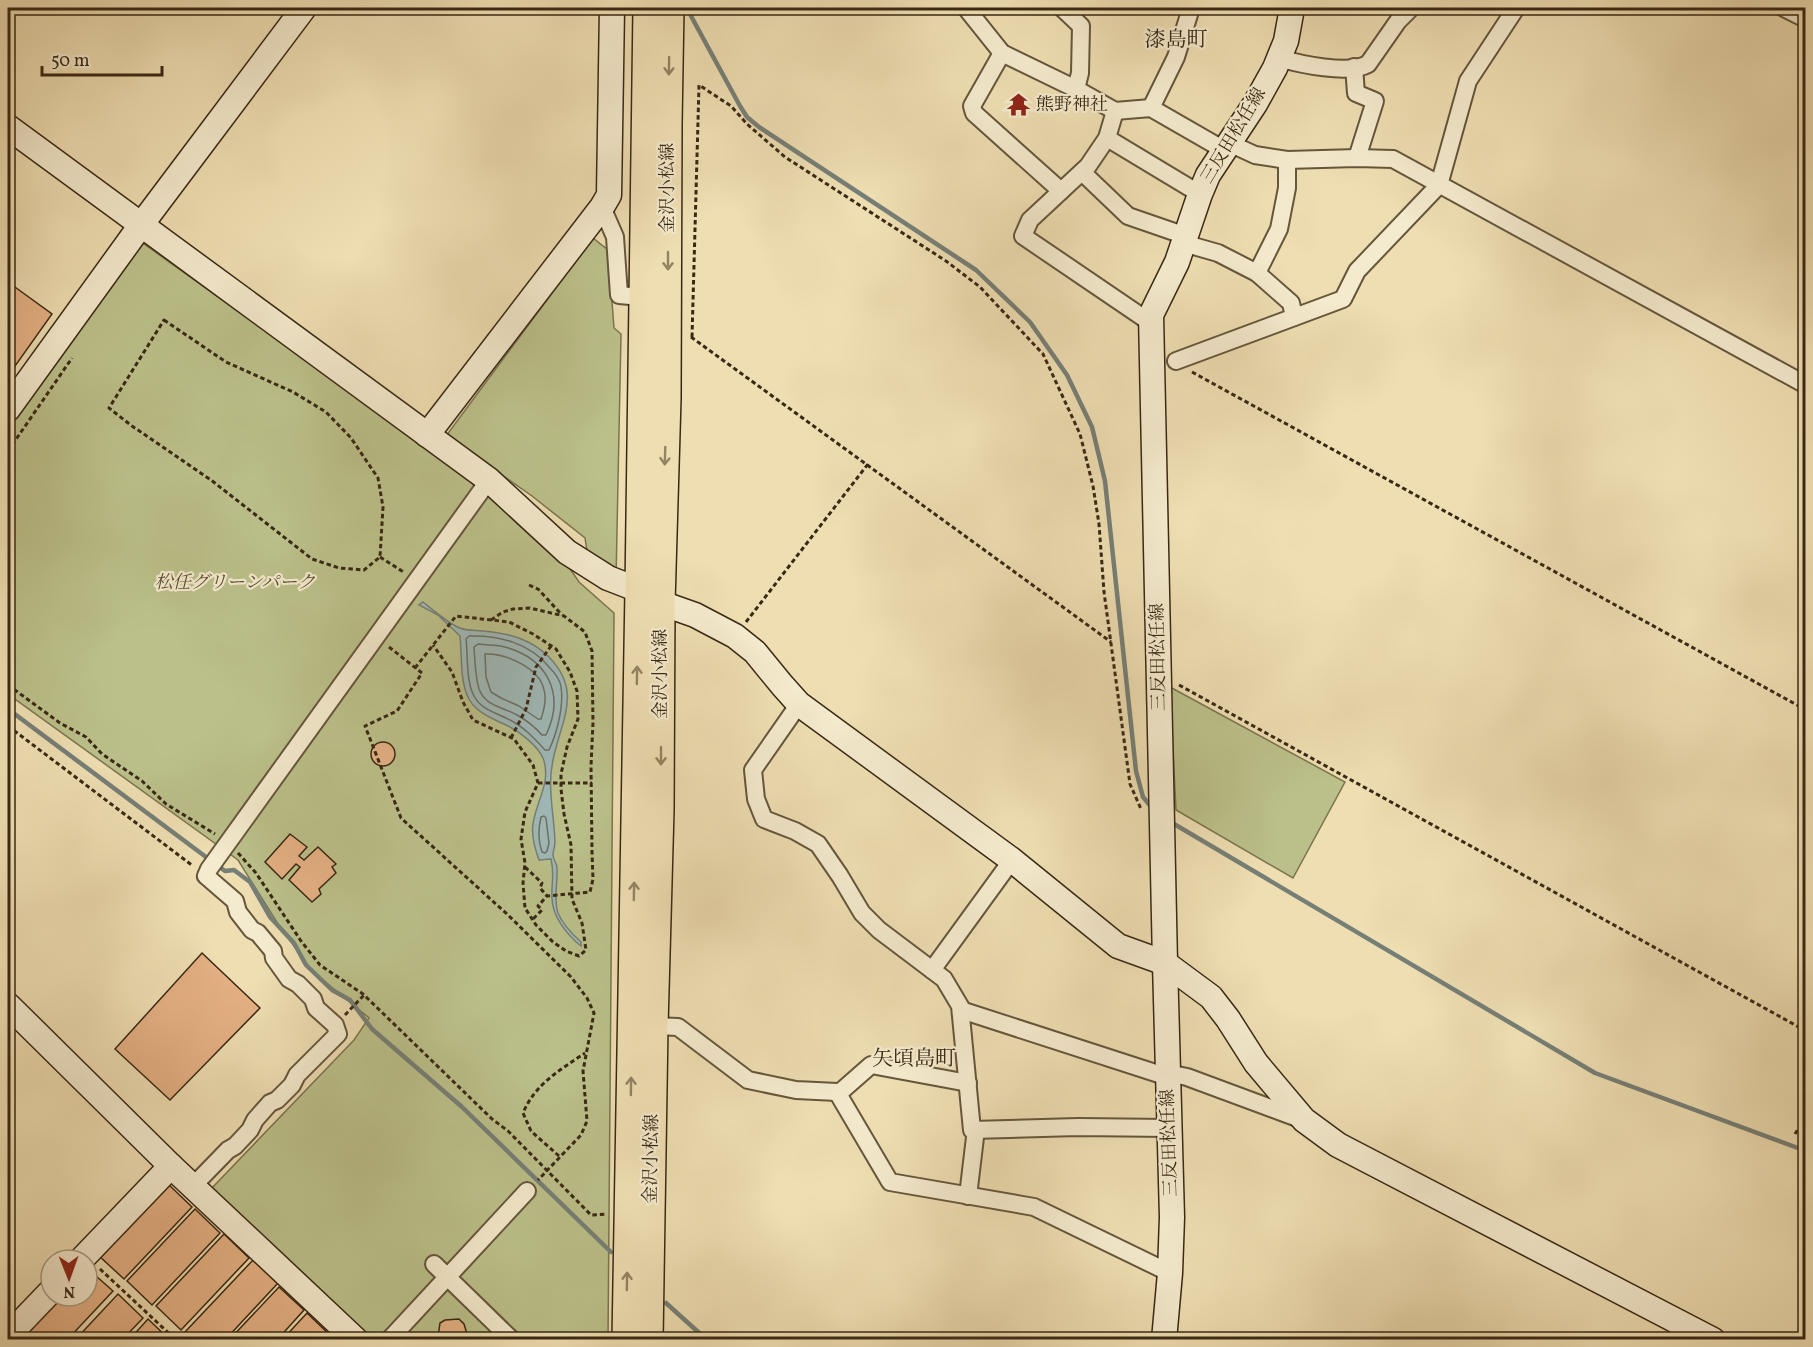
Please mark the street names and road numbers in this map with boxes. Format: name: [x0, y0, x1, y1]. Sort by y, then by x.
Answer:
street label: 三反田松任線: [1195, 83, 1273, 189]
street label: 金沢小松線: [656, 143, 681, 233]
street label: 三反田松任線: [1146, 603, 1172, 711]
street label: 金沢小松線: [649, 629, 674, 719]
street label: 三反田松任線: [1156, 1089, 1184, 1197]
street label: 金沢小松線: [639, 1114, 665, 1204]

